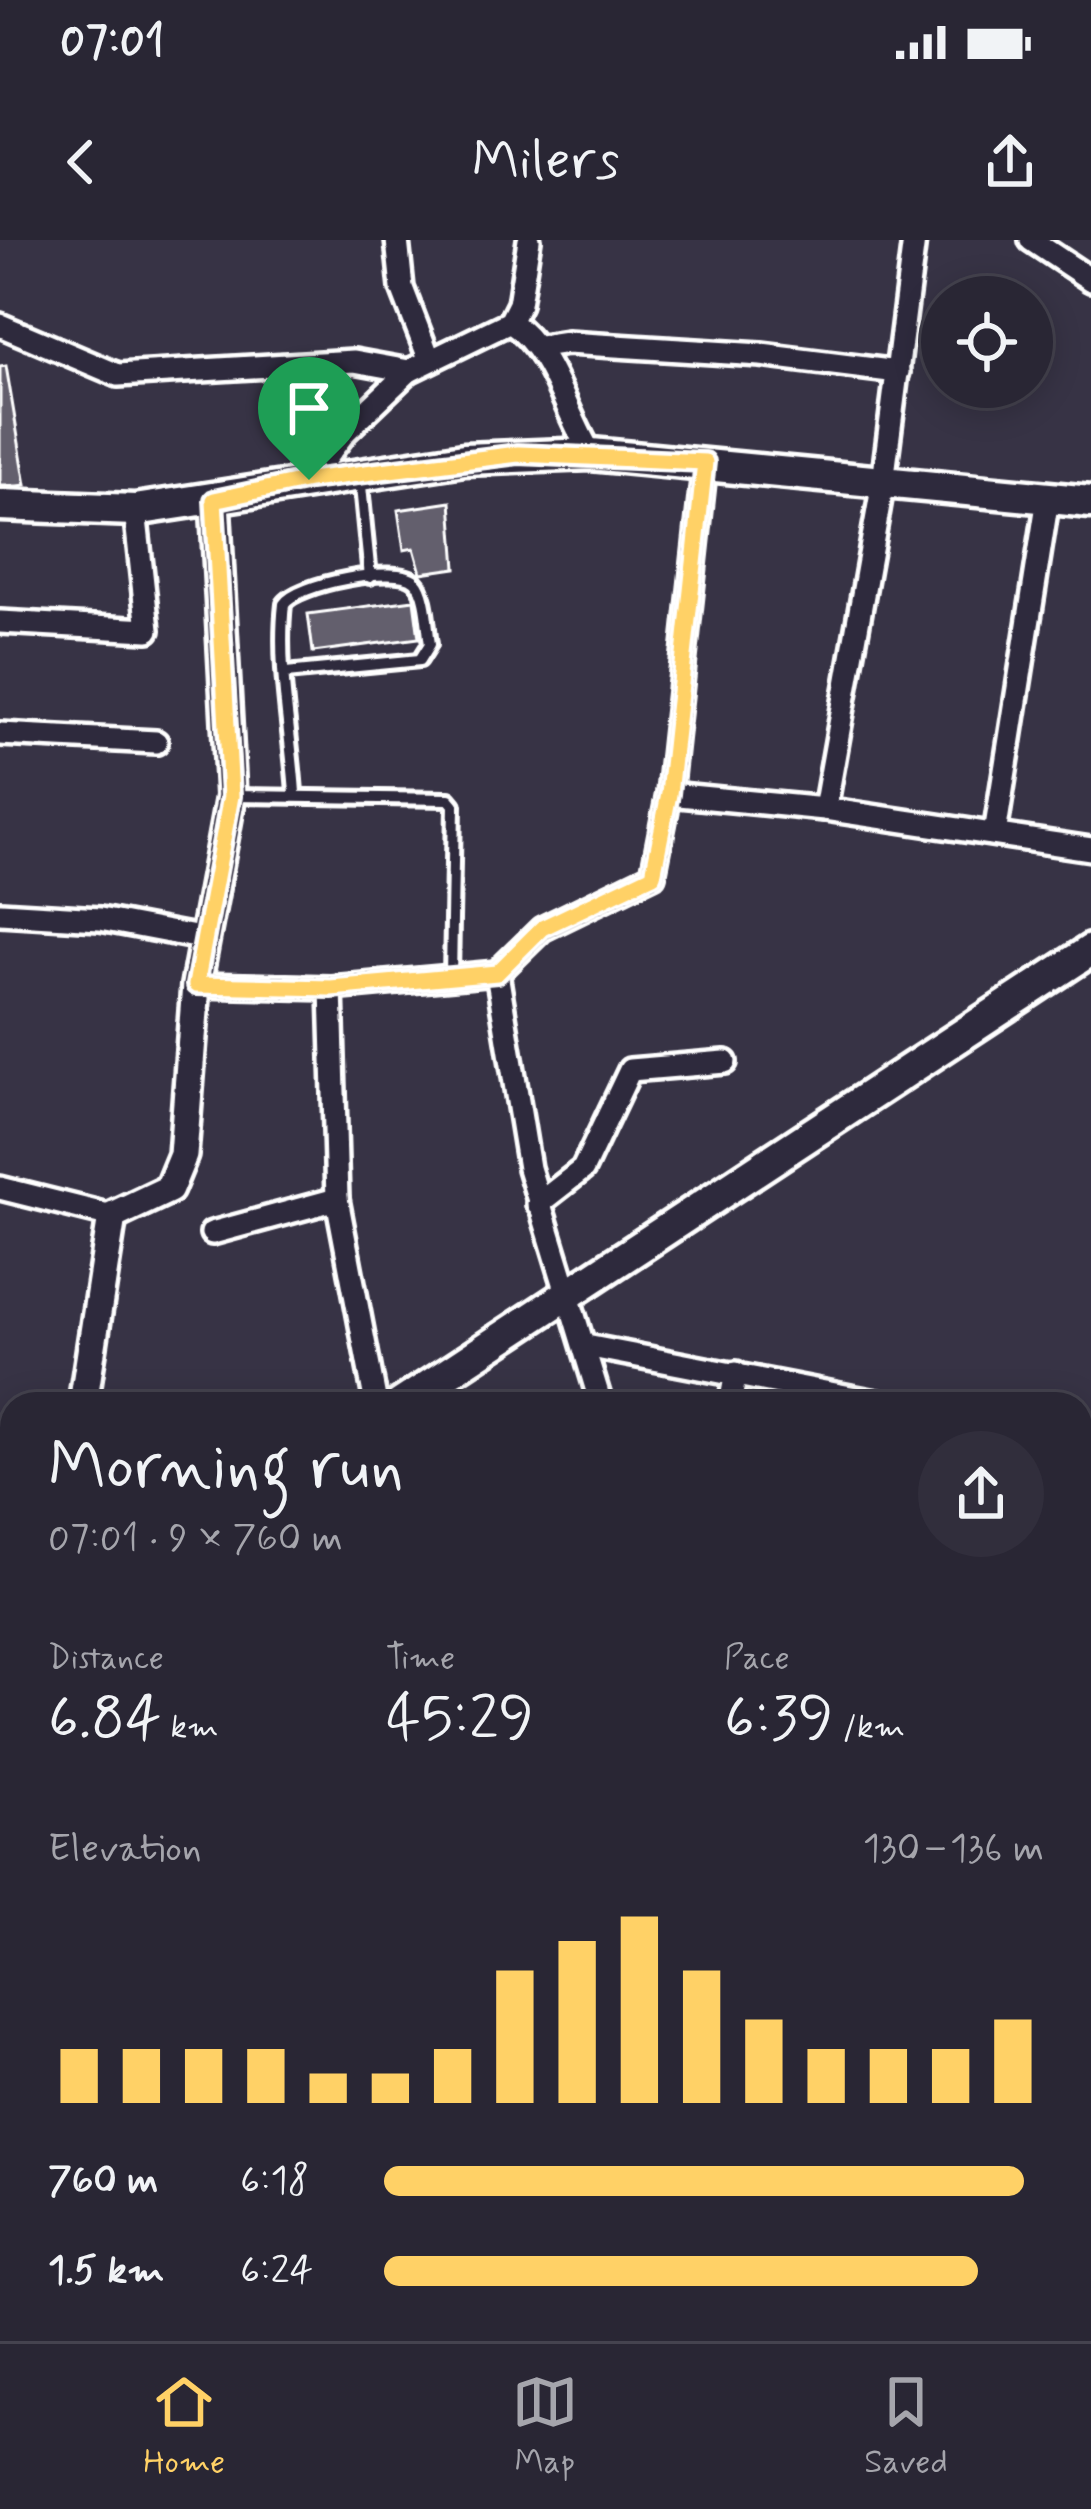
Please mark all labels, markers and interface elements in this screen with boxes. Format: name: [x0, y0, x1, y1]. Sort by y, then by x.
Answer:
text: 07:01: [60, 13, 164, 72]
text: Milers: [472, 127, 619, 198]
icon: back: [48, 129, 114, 195]
icon: share: [977, 129, 1043, 195]
map controls: [921, 276, 1053, 408]
button: locate: [921, 276, 1053, 408]
pin: [258, 357, 360, 480]
icon: arrive: [276, 375, 342, 441]
text: Morning run: [48, 1426, 404, 1512]
button: share: [918, 1431, 1044, 1557]
text: 07:01 · 9 × 760 m: [48, 1514, 343, 1565]
text: Distance: [48, 1637, 164, 1681]
text: Time: [386, 1637, 455, 1681]
text: Pace: [724, 1637, 790, 1681]
text: 6.84: [48, 1681, 161, 1760]
text: 45:29: [386, 1681, 534, 1760]
text: 6:39: [724, 1681, 834, 1760]
text: km: [161, 1706, 219, 1750]
text: /km: [834, 1706, 905, 1750]
text: Elevation: [48, 1824, 202, 1875]
text: 130–136 m: [863, 1824, 1044, 1875]
text: 760 m: [48, 2156, 158, 2207]
text: 6:18: [240, 2156, 309, 2207]
text: 1.5 km: [48, 2246, 164, 2297]
text: 6:24: [240, 2246, 313, 2297]
tab: Home: [143, 2369, 225, 2485]
tab: Map: [512, 2369, 578, 2485]
tab: Saved: [864, 2369, 948, 2485]

